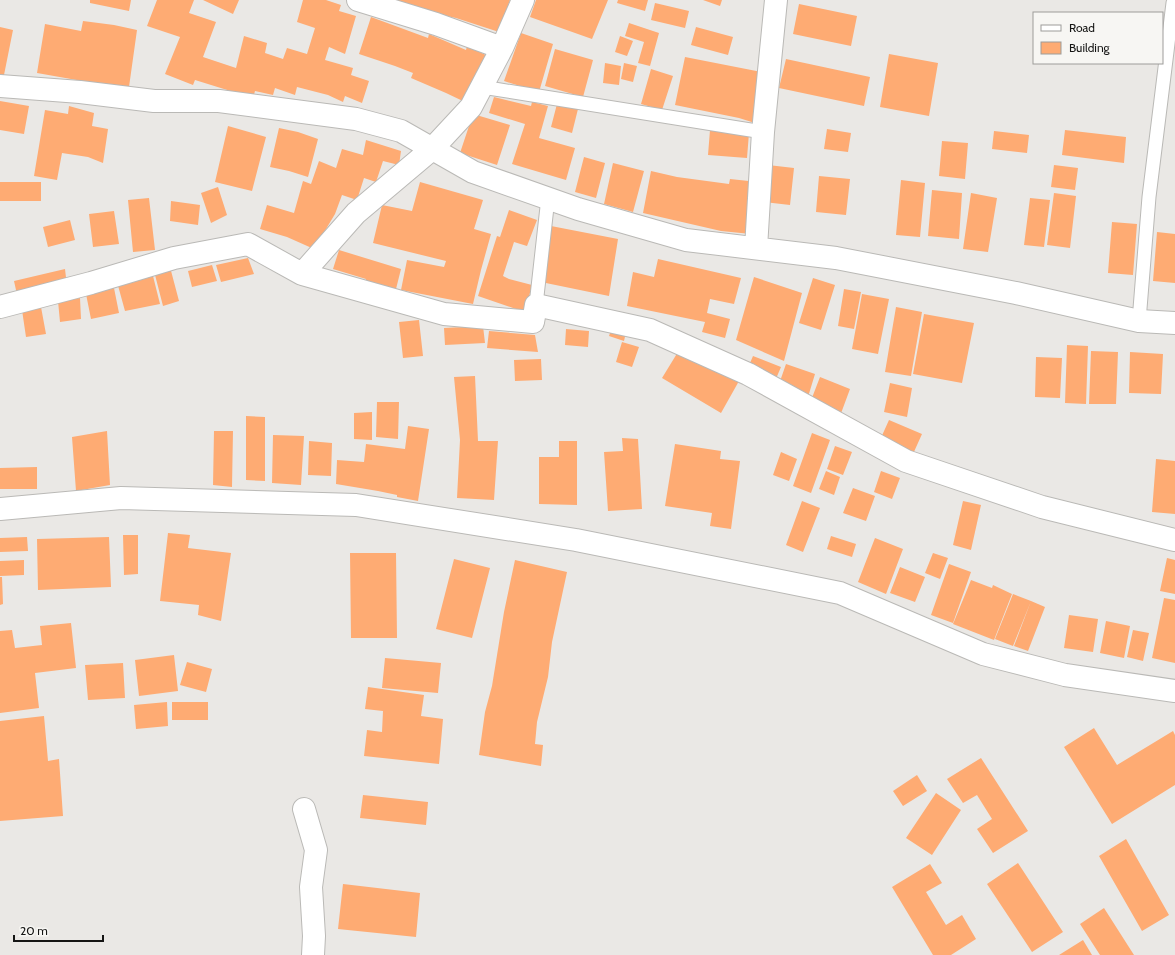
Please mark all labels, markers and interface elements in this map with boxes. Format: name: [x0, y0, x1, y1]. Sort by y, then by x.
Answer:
legend: [1033, 12, 1163, 64]
text: Road: [1069, 20, 1095, 35]
text: Building: [1069, 40, 1111, 55]
scale bar: [14, 917, 103, 943]
text: 20 m: [20, 923, 48, 938]

